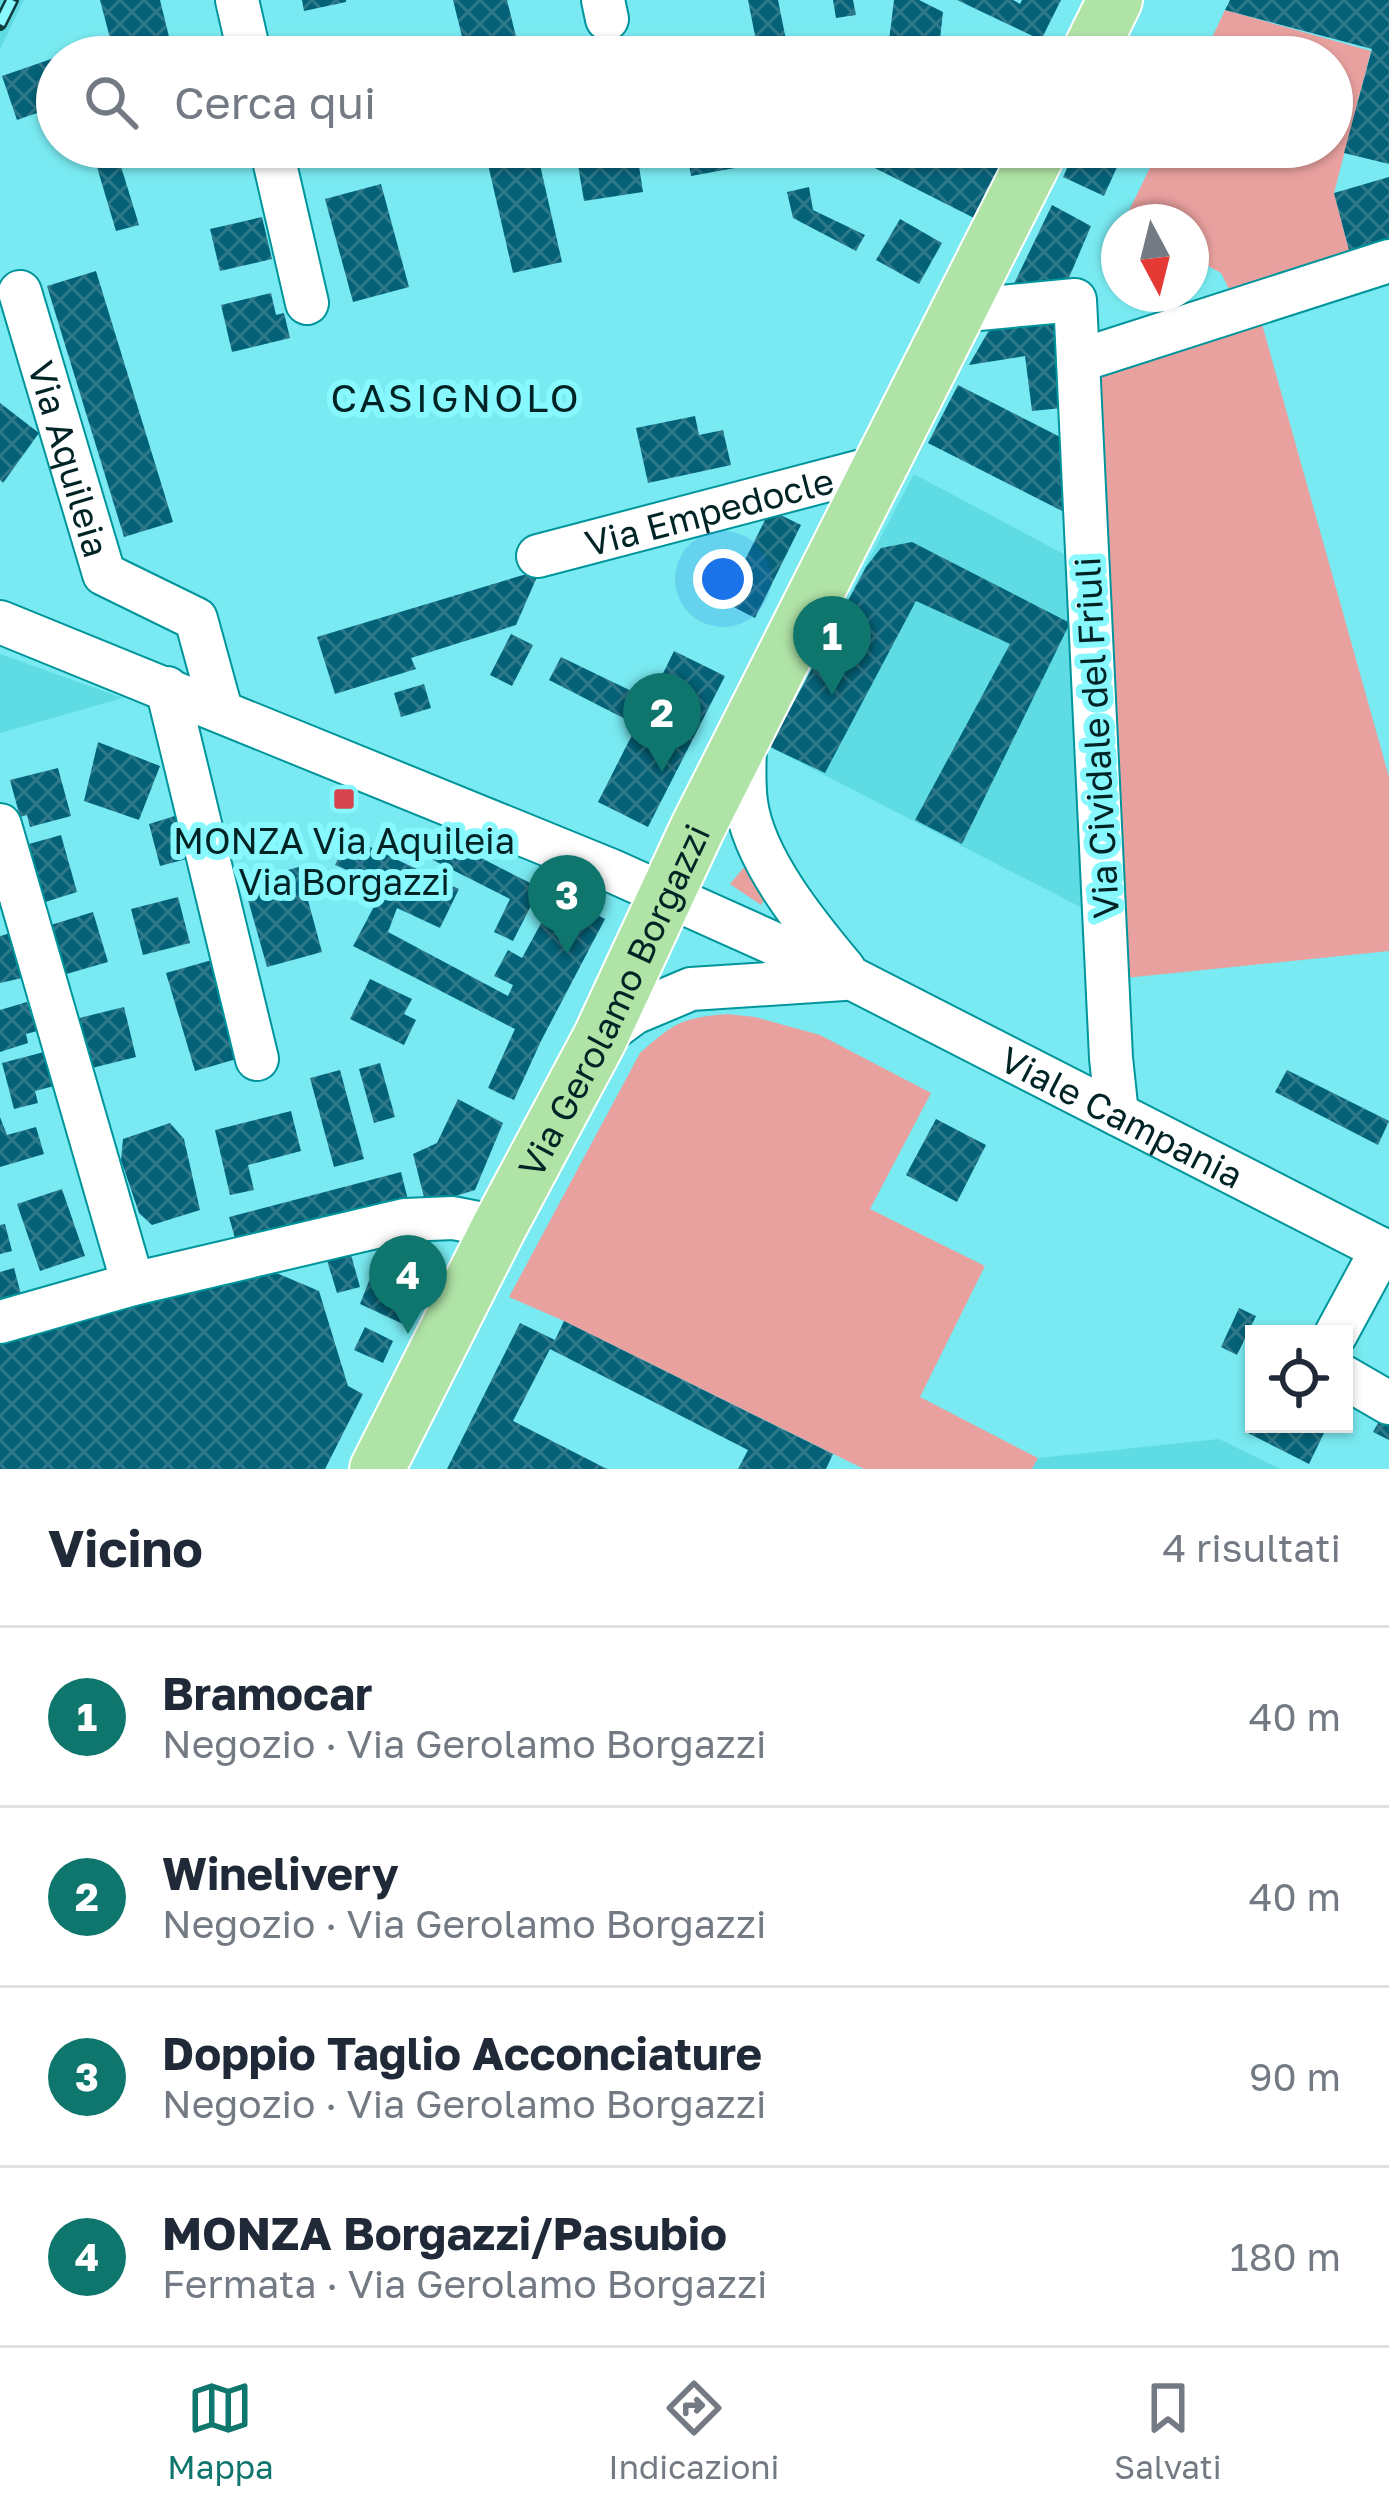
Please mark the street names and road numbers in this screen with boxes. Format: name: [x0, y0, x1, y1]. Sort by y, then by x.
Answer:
street label: Via Aquileia: [20, 356, 119, 562]
street label: Via Empedocle: [580, 458, 838, 564]
street label: Via Cividale del Friuli: [1065, 556, 1127, 920]
street label: Via Gerolamo Borgazzi: [508, 817, 718, 1184]
street label: Viale Campania: [994, 1037, 1251, 1196]

